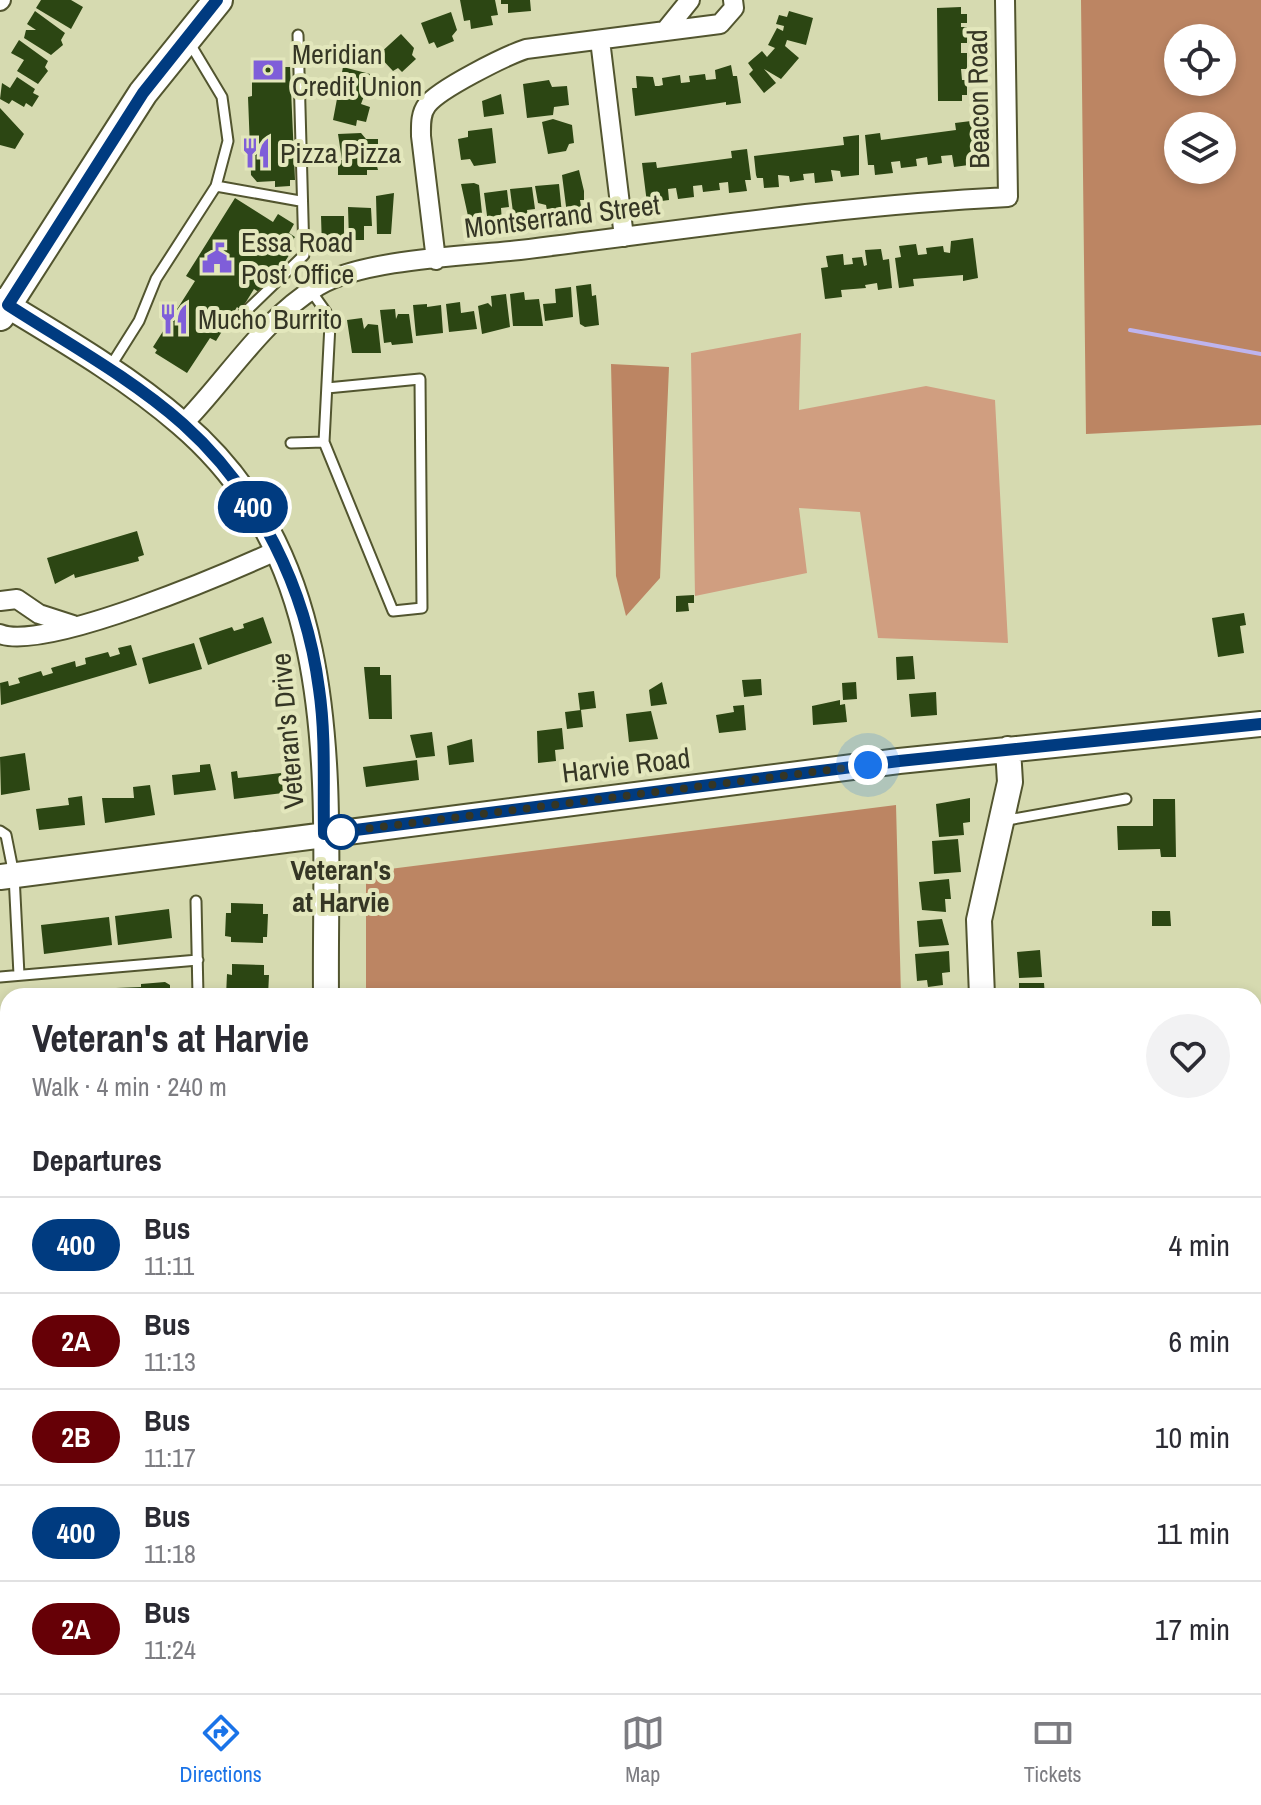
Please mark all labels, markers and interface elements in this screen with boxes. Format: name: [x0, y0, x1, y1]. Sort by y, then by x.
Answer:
map controls: [1164, 24, 1236, 184]
button: locate: [1164, 24, 1236, 96]
street label: Beacon Road: [958, 29, 998, 169]
place label: Meridian Credit Union: [292, 35, 422, 105]
bank icon: Meridian Credit Union: [251, 53, 285, 87]
button: layers: [1164, 112, 1236, 184]
place label: Pizza Pizza: [280, 134, 401, 172]
restaurant icon: Pizza Pizza: [239, 136, 273, 170]
street label: Montserrand Street: [462, 185, 662, 247]
place label: Essa Road Post Office: [241, 223, 354, 293]
public building icon: Essa Road Post Office: [200, 241, 234, 275]
place label: Mucho Burrito: [198, 300, 342, 338]
restaurant icon: Mucho Burrito: [157, 302, 191, 336]
line badge: 400: [207, 481, 299, 533]
text: 400: [234, 488, 272, 526]
street label: Veteran's Drive: [261, 652, 313, 810]
street label: Harvie Road: [560, 738, 692, 792]
your location: [848, 745, 888, 785]
marker: Veteran's at Harvie: [324, 815, 358, 849]
place label: Veteran's at Harvie: [291, 851, 391, 921]
text: Veteran's at Harvie: [32, 1013, 309, 1064]
button: heart: [1146, 1014, 1230, 1098]
text: Walk · 4 min · 240 m: [32, 1069, 227, 1104]
text: Departures: [32, 1140, 162, 1180]
text: Bus: [144, 1208, 190, 1248]
text: 4 min: [1168, 1225, 1230, 1265]
text: 400: [57, 1226, 95, 1264]
text: 11:11: [144, 1248, 194, 1283]
text: Bus: [144, 1304, 190, 1344]
text: 6 min: [1168, 1321, 1230, 1361]
text: 2A: [61, 1322, 91, 1360]
text: 11:13: [144, 1344, 196, 1379]
text: Bus: [144, 1400, 190, 1440]
text: 10 min: [1155, 1417, 1230, 1457]
text: 2B: [61, 1418, 91, 1456]
text: 11:17: [144, 1440, 196, 1475]
text: Bus: [144, 1496, 190, 1536]
text: 11 min: [1157, 1513, 1230, 1553]
text: 400: [57, 1514, 95, 1552]
text: 11:18: [144, 1536, 196, 1571]
text: Bus: [144, 1592, 190, 1632]
text: 17 min: [1155, 1609, 1230, 1649]
text: 2A: [61, 1610, 91, 1648]
text: 11:24: [144, 1632, 196, 1667]
tab: Directions: [180, 1711, 262, 1789]
tab: Map: [621, 1711, 665, 1789]
tab: Tickets: [1024, 1711, 1081, 1789]

